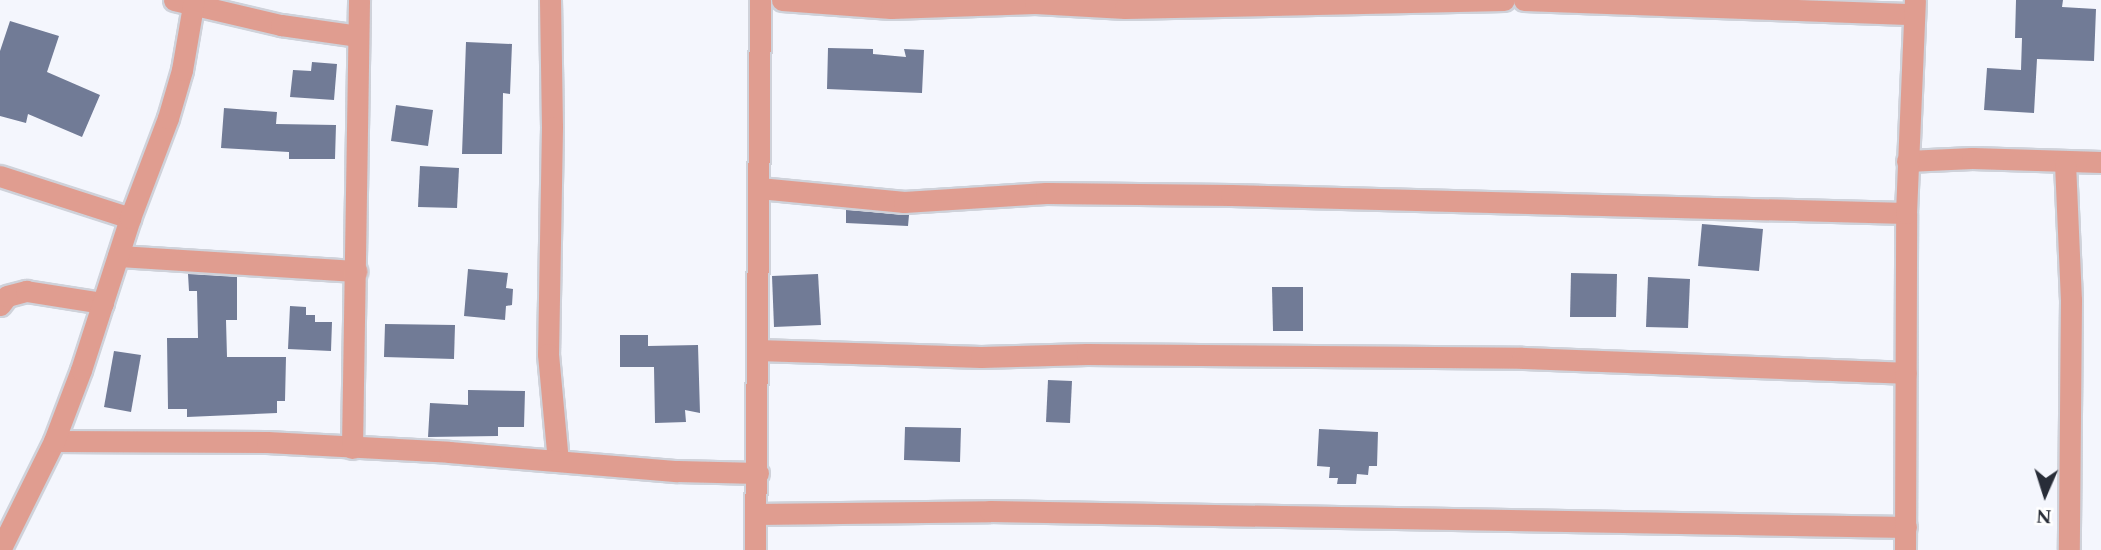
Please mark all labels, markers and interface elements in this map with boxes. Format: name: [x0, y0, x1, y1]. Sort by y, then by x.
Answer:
north arrow: [2010, 459, 2080, 529]
text: N: [2035, 501, 2052, 530]

